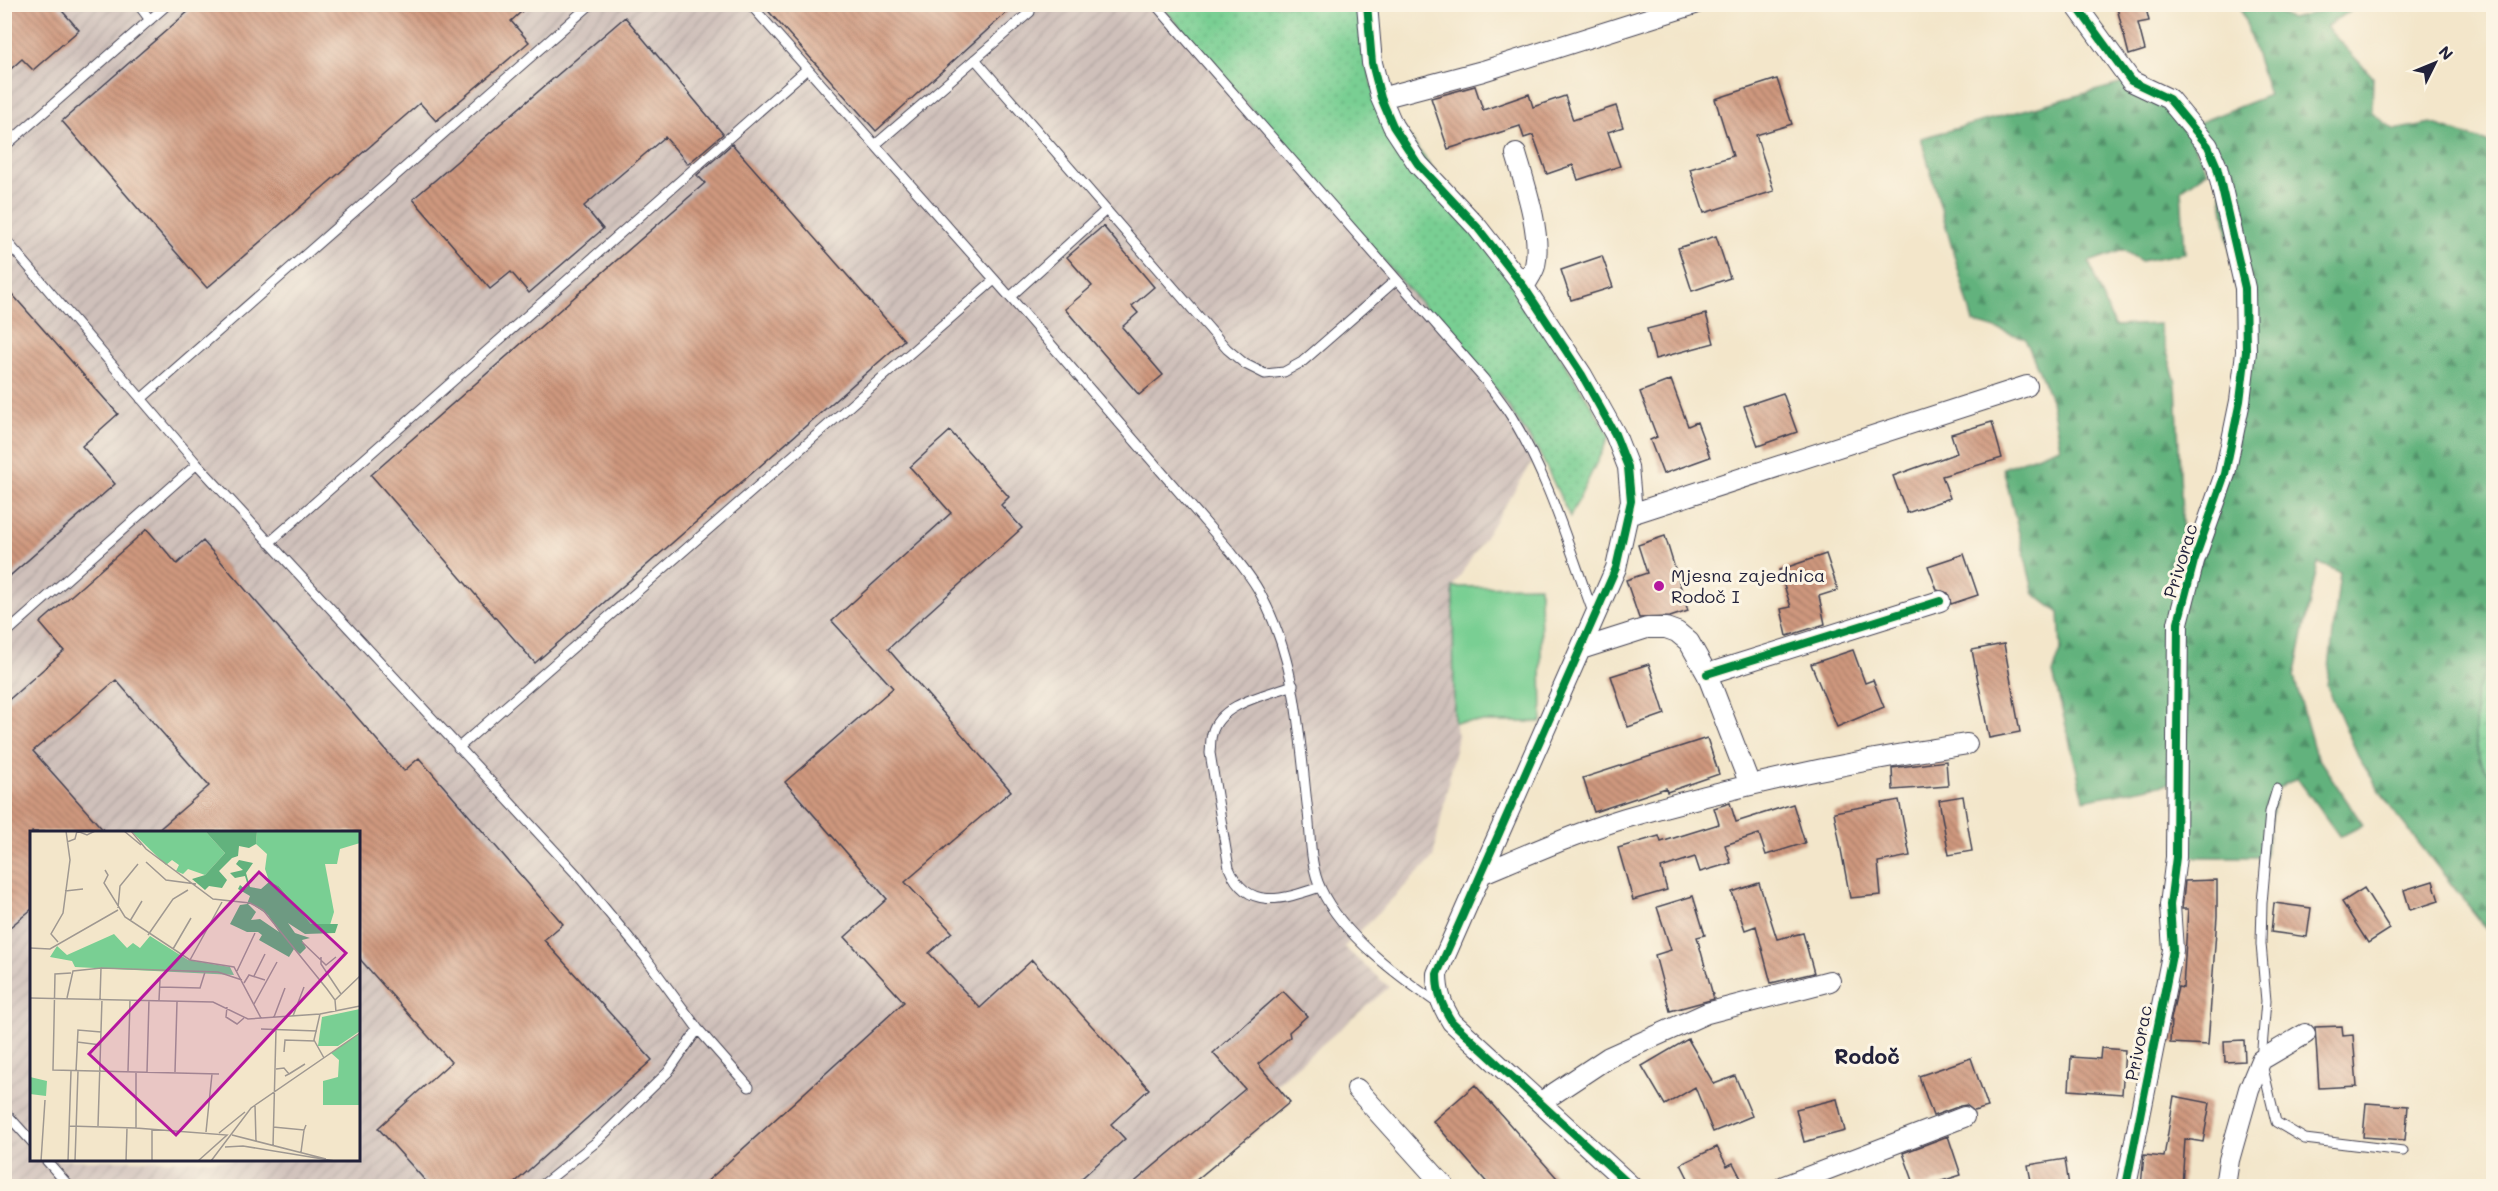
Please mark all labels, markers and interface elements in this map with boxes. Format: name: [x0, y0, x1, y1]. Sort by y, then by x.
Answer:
north arrow: [2405, 33, 2465, 93]
text: N: [2435, 41, 2458, 64]
street label: Privorac: [2157, 521, 2203, 601]
place label: Mjesna zajednica Rodoč I: [1671, 563, 1825, 608]
marker: Mjesna zajednica Rodoč I: [1652, 579, 1666, 593]
inset map: [30, 831, 360, 1161]
street label: Privorac: [2119, 1003, 2157, 1083]
district label: Rodoč: [1834, 1042, 1900, 1069]

